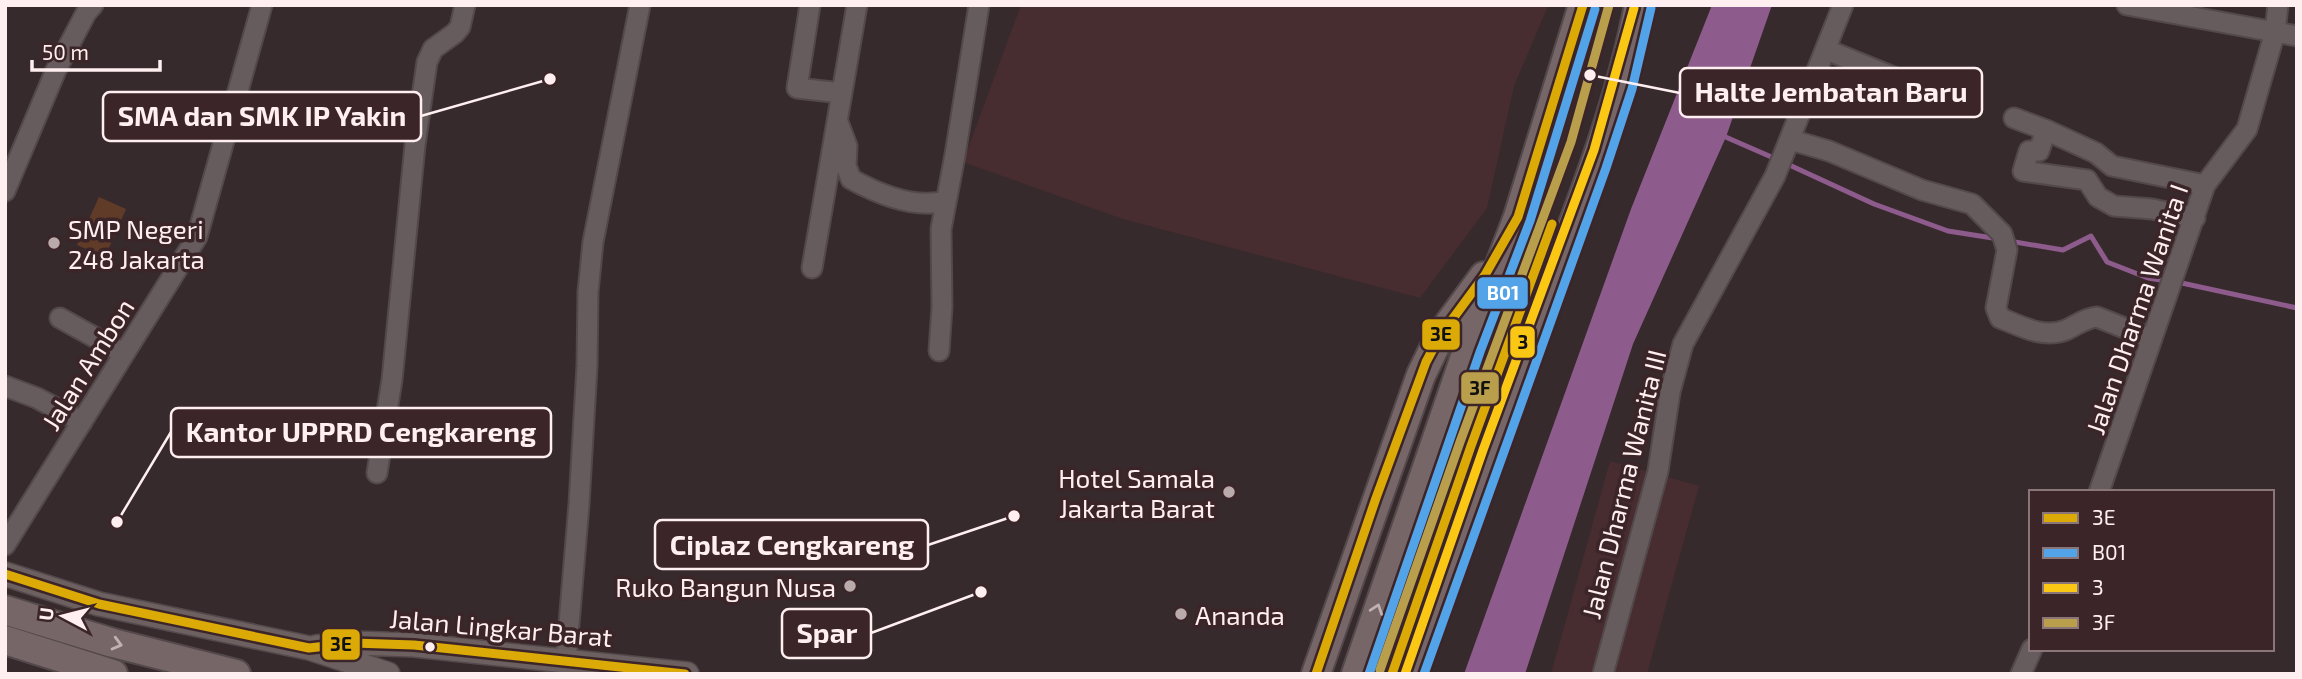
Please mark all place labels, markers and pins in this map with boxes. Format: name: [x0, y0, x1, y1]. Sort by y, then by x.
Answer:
callout: Halte Jembatan Baru: [1680, 68, 1982, 117]
callout: SMA dan SMK IP Yakin: [103, 92, 421, 141]
place label: SMP Negeri 248 Jakarta: [68, 213, 205, 274]
marker: SMP Negeri 248 Jakarta: [46, 235, 62, 251]
callout: Kantor UPPRD Cengkareng: [171, 408, 551, 457]
place label: Hotel Samala Jakarta Barat: [1058, 462, 1215, 523]
marker: Hotel Samala Jakarta Barat: [1221, 484, 1237, 500]
callout: Ciplaz Cengkareng: [655, 520, 928, 569]
place label: Ruko Bangun Nusa: [615, 571, 836, 602]
marker: Ruko Bangun Nusa: [842, 578, 858, 594]
place label: Ananda: [1195, 599, 1285, 630]
marker: Ananda: [1173, 606, 1189, 622]
callout: Spar: [782, 609, 871, 658]
unlabelled marker: [423, 640, 437, 654]

